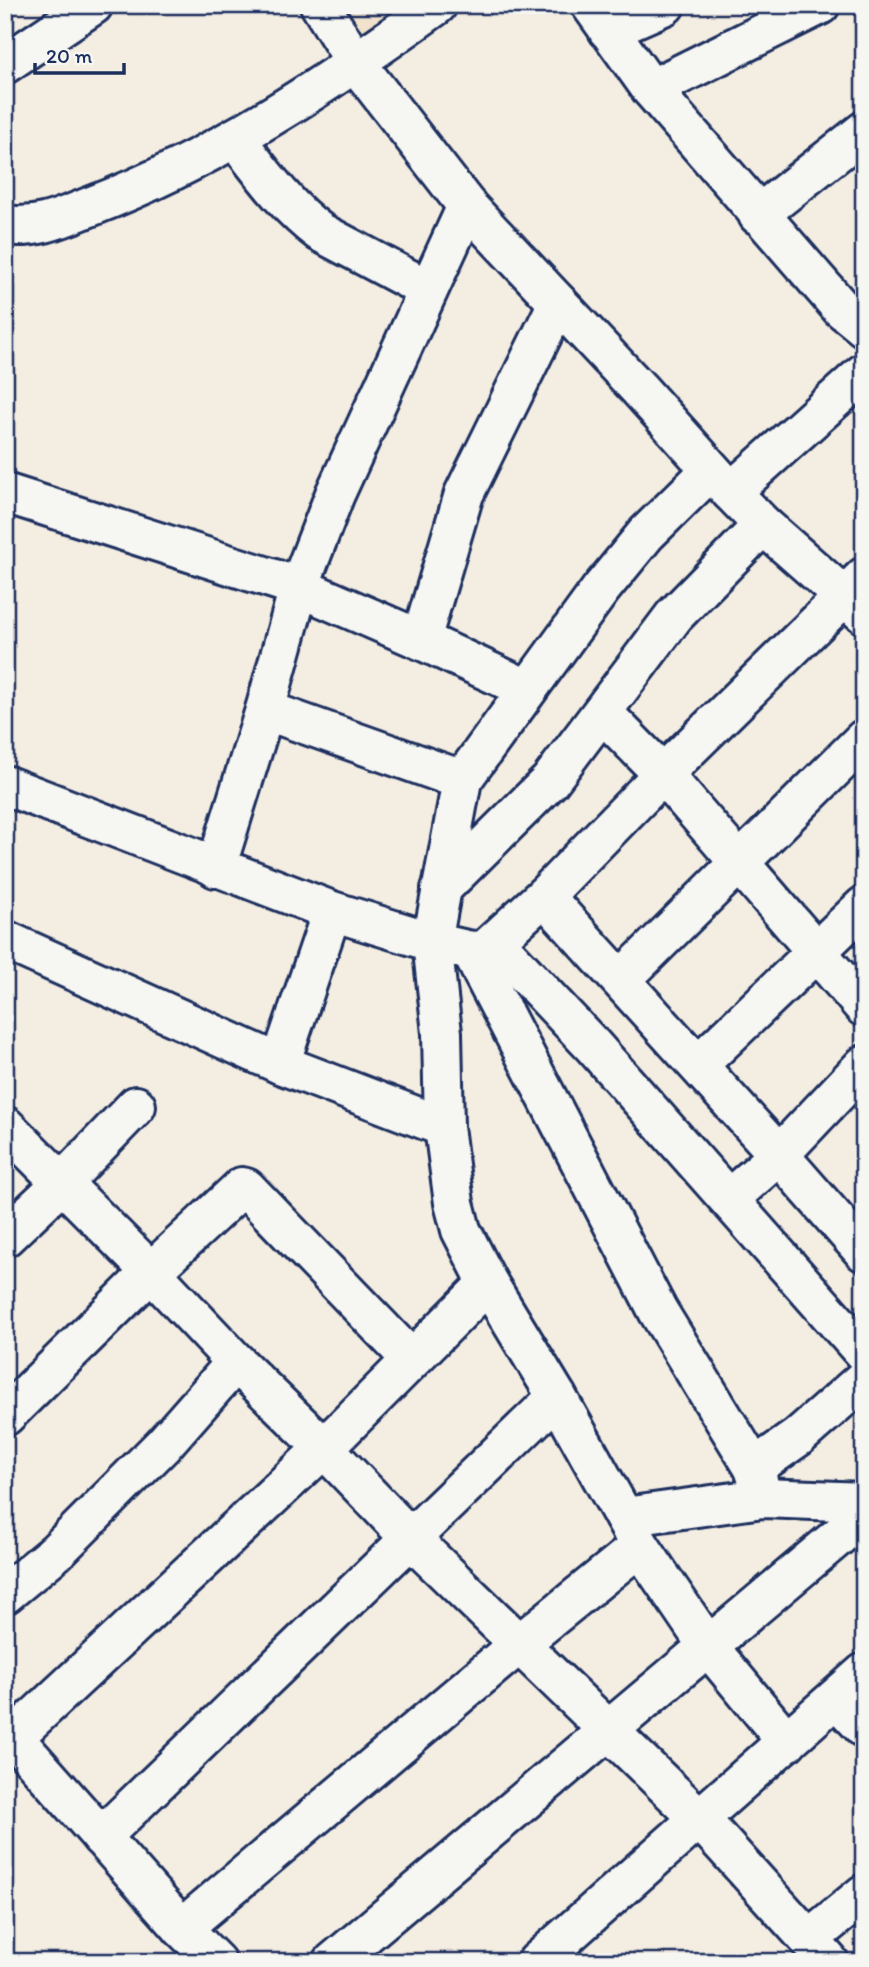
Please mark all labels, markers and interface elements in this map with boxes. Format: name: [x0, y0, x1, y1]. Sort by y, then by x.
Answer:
scale bar: [35, 32, 124, 76]
text: 20 m: [46, 43, 93, 68]

